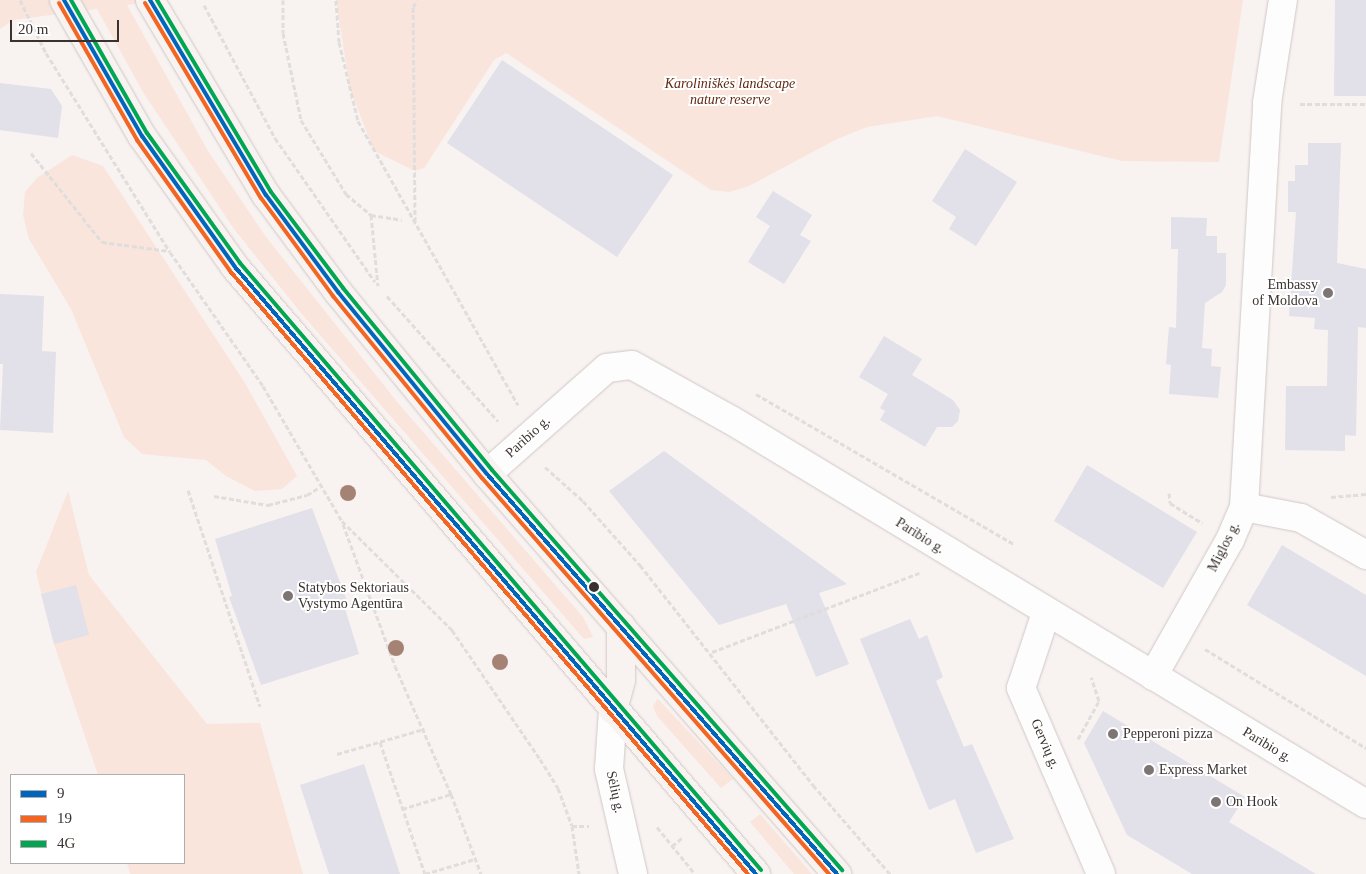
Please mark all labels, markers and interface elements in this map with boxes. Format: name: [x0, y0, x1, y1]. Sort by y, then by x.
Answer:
scale bar: [12, 10, 121, 42]
text: 20 m: [18, 21, 48, 37]
park label: Karoliniškės landscape nature reserve: [665, 76, 795, 108]
place label: Embassy of Moldova: [1252, 277, 1318, 310]
marker: Embassy of Moldova: [1322, 287, 1334, 299]
street label: Paribio g.: [502, 413, 554, 461]
street label: Paribio g.: [892, 514, 948, 558]
street label: Miglos g.: [1204, 519, 1244, 575]
place label: Statybos Sektoriaus Vystymo Agentūra: [298, 580, 409, 612]
unlabelled marker: [589, 582, 599, 592]
marker: Statybos Sektoriaus Vystymo Agentūra: [282, 590, 294, 602]
street label: Gervių g.: [1027, 716, 1063, 772]
street label: Paribio g.: [1239, 724, 1295, 766]
place label: Pepperoni pizza: [1123, 726, 1213, 742]
marker: Pepperoni pizza: [1107, 728, 1119, 740]
place label: Express Market: [1159, 762, 1247, 778]
marker: Express Market: [1143, 764, 1155, 776]
street label: Sėlių g.: [602, 769, 628, 815]
legend: [10, 774, 185, 864]
text: 9: [57, 785, 65, 801]
place label: On Hook: [1226, 794, 1278, 810]
marker: On Hook: [1210, 796, 1222, 808]
text: 19: [57, 810, 72, 826]
text: 4G: [57, 835, 75, 851]

